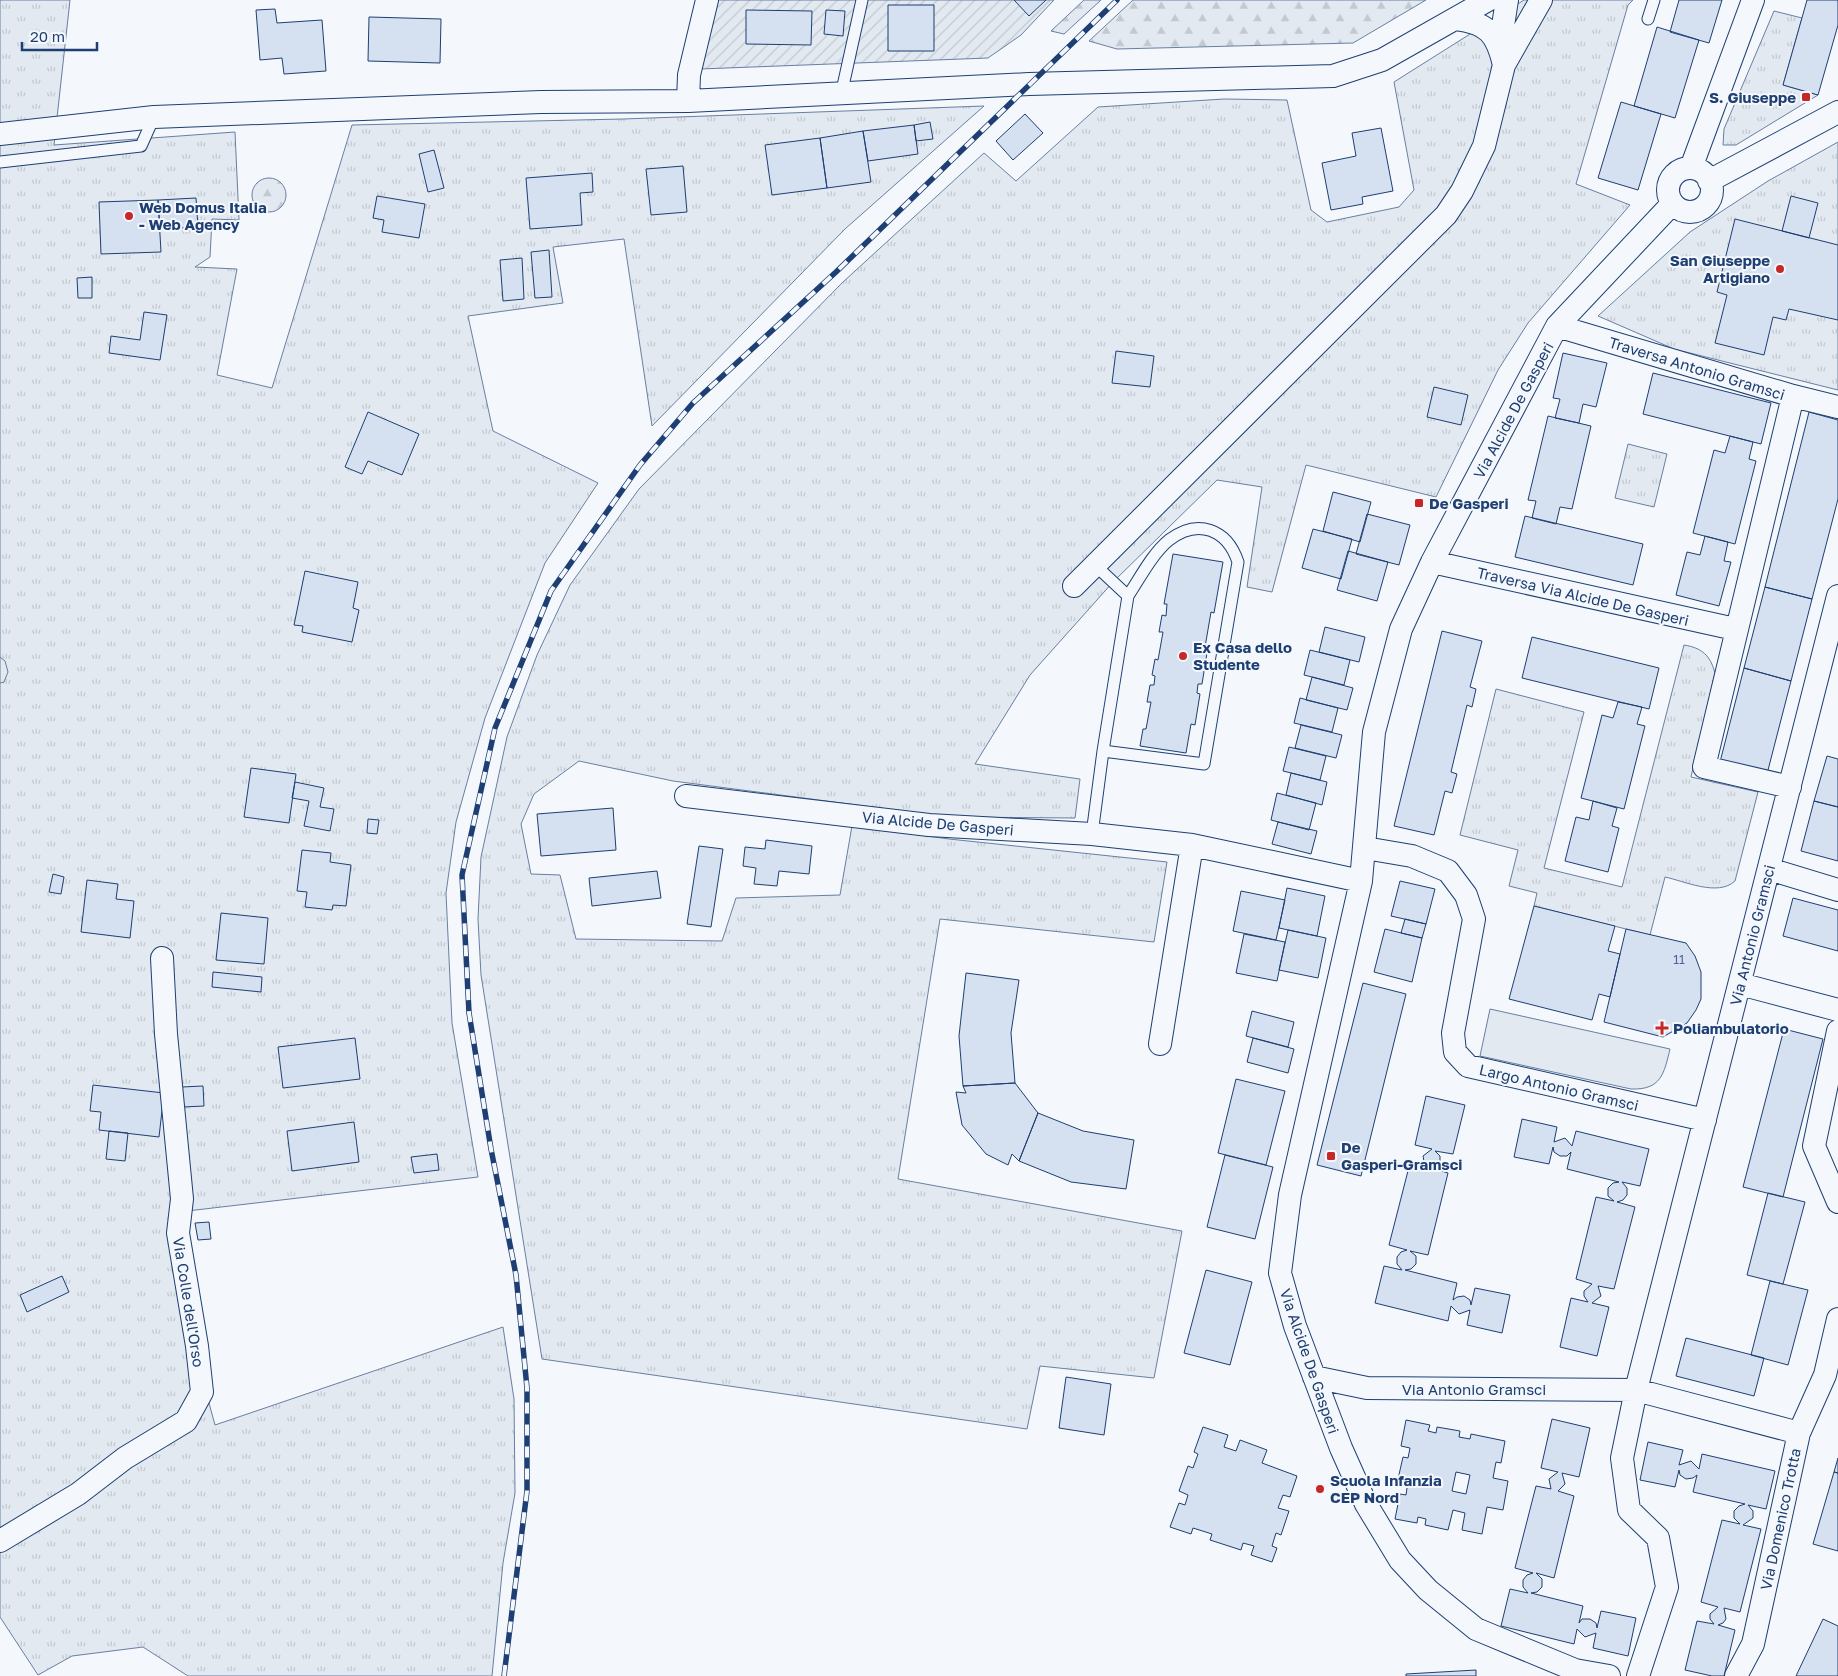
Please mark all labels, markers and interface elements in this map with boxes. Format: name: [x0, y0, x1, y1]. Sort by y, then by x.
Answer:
scale bar: [22, 20, 98, 52]
text: 20 m: [30, 27, 65, 45]
place label: S. Giuseppe: [1709, 88, 1796, 106]
marker: S. Giuseppe: [1800, 91, 1812, 103]
place label: Web Domus Italia - Web Agency: [139, 198, 267, 233]
marker: Web Domus Italia - Web Agency: [123, 210, 135, 222]
place label: San Giuseppe Artigiano: [1670, 251, 1770, 286]
marker: San Giuseppe Artigiano: [1774, 263, 1786, 275]
street label: Traversa Antonio Gramsci: [1607, 333, 1787, 403]
street label: Via Alcide De Gasperi: [1469, 339, 1557, 481]
place label: De Gasperi: [1429, 494, 1509, 512]
marker: De Gasperi: [1413, 497, 1425, 509]
street label: Traversa Via Alcide De Gasperi: [1475, 563, 1691, 629]
place label: Ex Casa dello Studente: [1193, 638, 1292, 673]
marker: Ex Casa dello Studente: [1177, 650, 1189, 662]
street label: Via Alcide De Gasperi: [861, 807, 1015, 839]
street label: Via Antonio Gramsci: [1726, 863, 1778, 1007]
house number: 11: [1673, 952, 1685, 967]
place label: Poliambulatorio: [1673, 1019, 1789, 1037]
marker: Poliambulatorio: [1655, 1021, 1669, 1035]
street label: Largo Antonio Gramsci: [1477, 1060, 1641, 1114]
place label: De Gasperi-Gramsci: [1341, 1138, 1462, 1173]
marker: De Gasperi-Gramsci: [1325, 1150, 1337, 1162]
street label: Via Colle dell'Orso: [170, 1236, 208, 1368]
street label: Via Alcide De Gasperi: [1277, 1286, 1343, 1436]
street label: Via Antonio Gramsci: [1402, 1380, 1546, 1398]
street label: Via Domenico Trotta: [1756, 1446, 1804, 1592]
place label: Scuola Infanzia CEP Nord: [1330, 1471, 1442, 1506]
marker: Scuola Infanzia CEP Nord: [1314, 1483, 1326, 1495]

